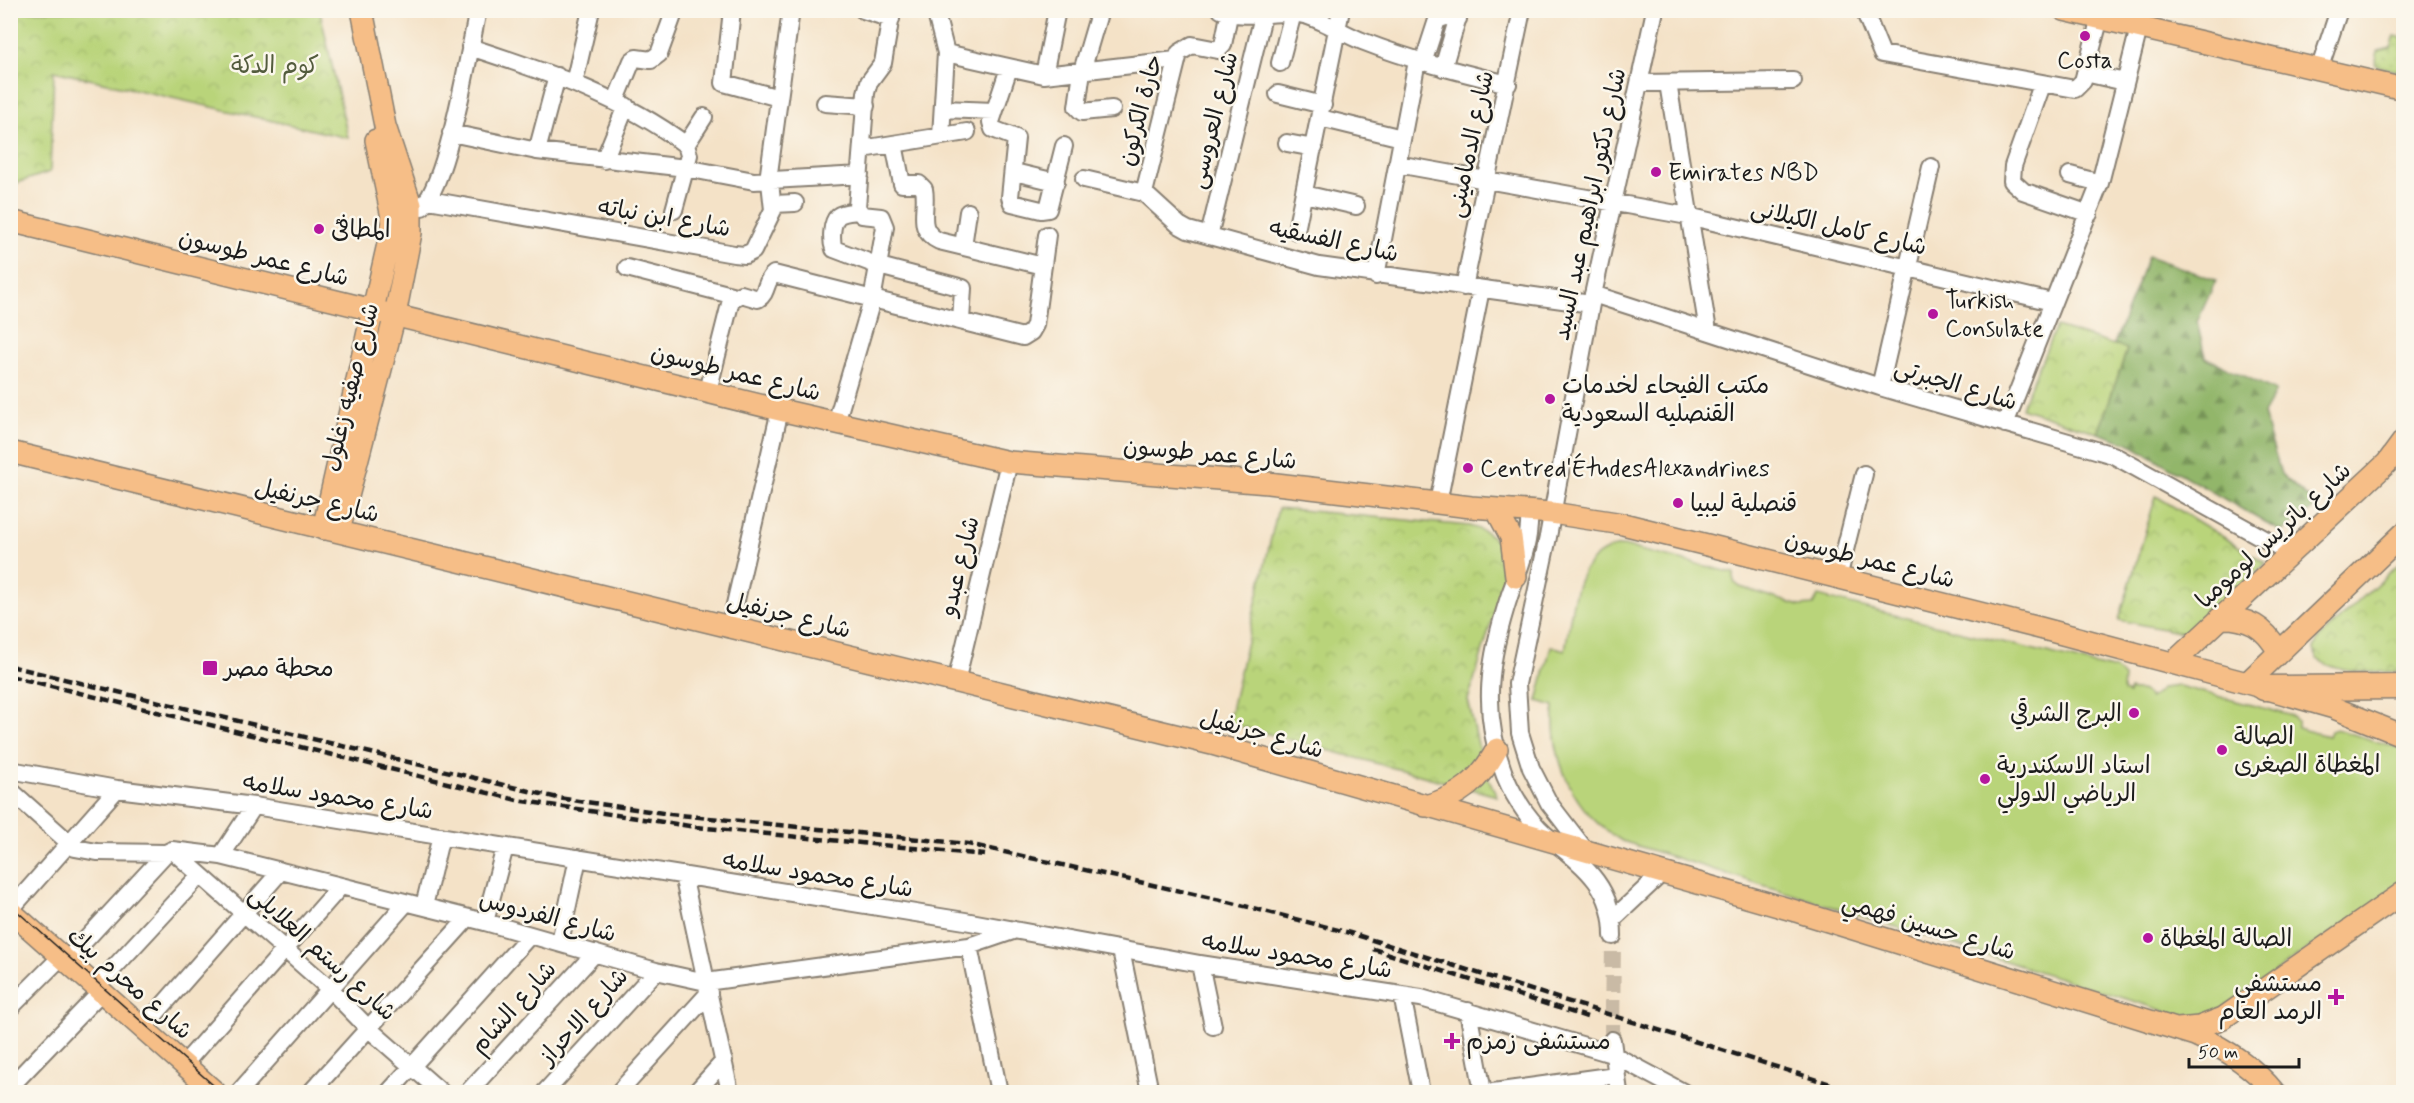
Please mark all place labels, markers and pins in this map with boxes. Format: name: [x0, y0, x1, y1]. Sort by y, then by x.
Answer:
marker: Costa: [2078, 29, 2092, 43]
place label: Costa: [2057, 46, 2113, 77]
place label: Emirates NBD: [1668, 158, 1819, 189]
marker: Emirates NBD: [1649, 165, 1663, 179]
place label: المطافئ: [331, 214, 391, 246]
marker: المطافئ: [312, 222, 326, 236]
place label: Turkish Consulate: [1945, 286, 2044, 345]
marker: Turkish Consulate: [1926, 307, 1940, 321]
place label: مكتب الفيحاء لخدمات القنصليه السعودية: [1562, 371, 1769, 430]
marker: مكتب الفيحاء لخدمات القنصليه السعودية: [1543, 392, 1557, 406]
place label: Centred'ÉtudesAlexandrines: [1480, 452, 1770, 485]
marker: Centred'ÉtudesAlexandrines: [1461, 461, 1475, 475]
place label: قنصلية ليبيا: [1690, 489, 1797, 520]
marker: قنصلية ليبيا: [1671, 496, 1685, 510]
place label: محطة مصر: [222, 654, 334, 685]
marker: محطة مصر: [201, 659, 219, 677]
place label: البرج الشرقي: [2010, 697, 2122, 730]
marker: البرج الشرقي: [2127, 706, 2141, 720]
place label: الصالة المغطاة الصغرى: [2234, 722, 2380, 781]
marker: الصالة المغطاة الصغرى: [2215, 743, 2229, 757]
place label: استاد الاسكندرية الرياضي الدولي: [1997, 751, 2151, 814]
marker: استاد الاسكندرية الرياضي الدولي: [1978, 772, 1992, 786]
place label: الصالة المغطاة: [2160, 924, 2292, 955]
marker: الصالة المغطاة: [2141, 931, 2155, 945]
place label: مستشفي الرمد العام: [2219, 969, 2322, 1030]
marker: مستشفي الرمد العام: [2327, 988, 2345, 1006]
place label: مستشفى زمزم: [1466, 1027, 1611, 1059]
marker: مستشفى زمزم: [1443, 1032, 1461, 1050]

